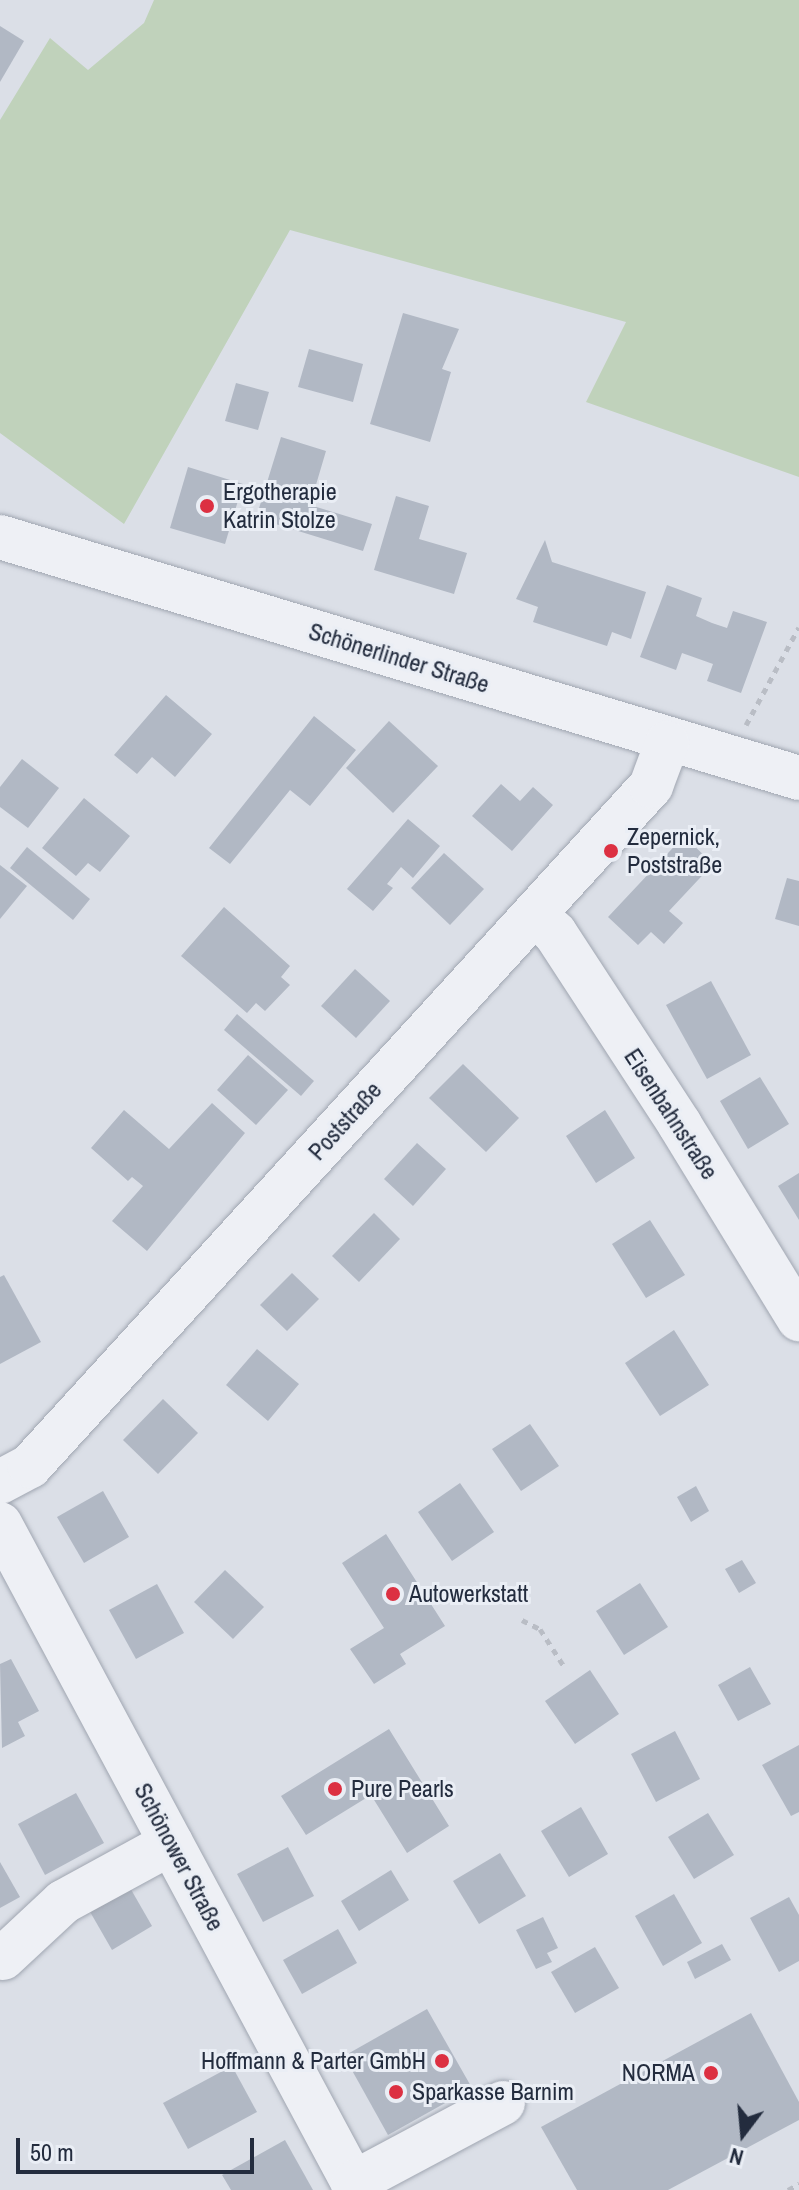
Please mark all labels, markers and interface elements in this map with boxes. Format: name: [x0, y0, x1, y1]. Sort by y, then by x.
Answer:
place label: Ergotherapie Katrin Stolze: [223, 478, 337, 534]
marker: Ergotherapie Katrin Stolze: [198, 497, 216, 515]
street label: Schönerlinder Straße: [305, 617, 493, 699]
place label: Zepernick, Poststraße: [627, 823, 722, 879]
marker: Zepernick, Poststraße: [602, 842, 620, 860]
street label: Eisenbahnstraße: [618, 1043, 724, 1185]
street label: Poststraße: [302, 1076, 388, 1166]
place label: Autowerkstatt: [409, 1580, 528, 1608]
marker: Autowerkstatt: [384, 1585, 402, 1603]
place label: Pure Pearls: [351, 1775, 454, 1803]
street label: Schönower Straße: [128, 1778, 230, 1936]
marker: Pure Pearls: [326, 1780, 344, 1798]
place label: Hoffmann & Parter GmbH: [201, 2047, 426, 2075]
marker: Hoffmann & Parter GmbH: [433, 2052, 451, 2070]
place label: NORMA: [622, 2059, 695, 2087]
marker: NORMA: [702, 2064, 720, 2082]
place label: Sparkasse Barnim: [412, 2078, 574, 2106]
marker: Sparkasse Barnim: [387, 2083, 405, 2101]
north arrow: [703, 2094, 783, 2174]
scale bar: [20, 2122, 258, 2172]
text: 50 m: [30, 2136, 74, 2168]
text: N: [726, 2141, 747, 2173]

